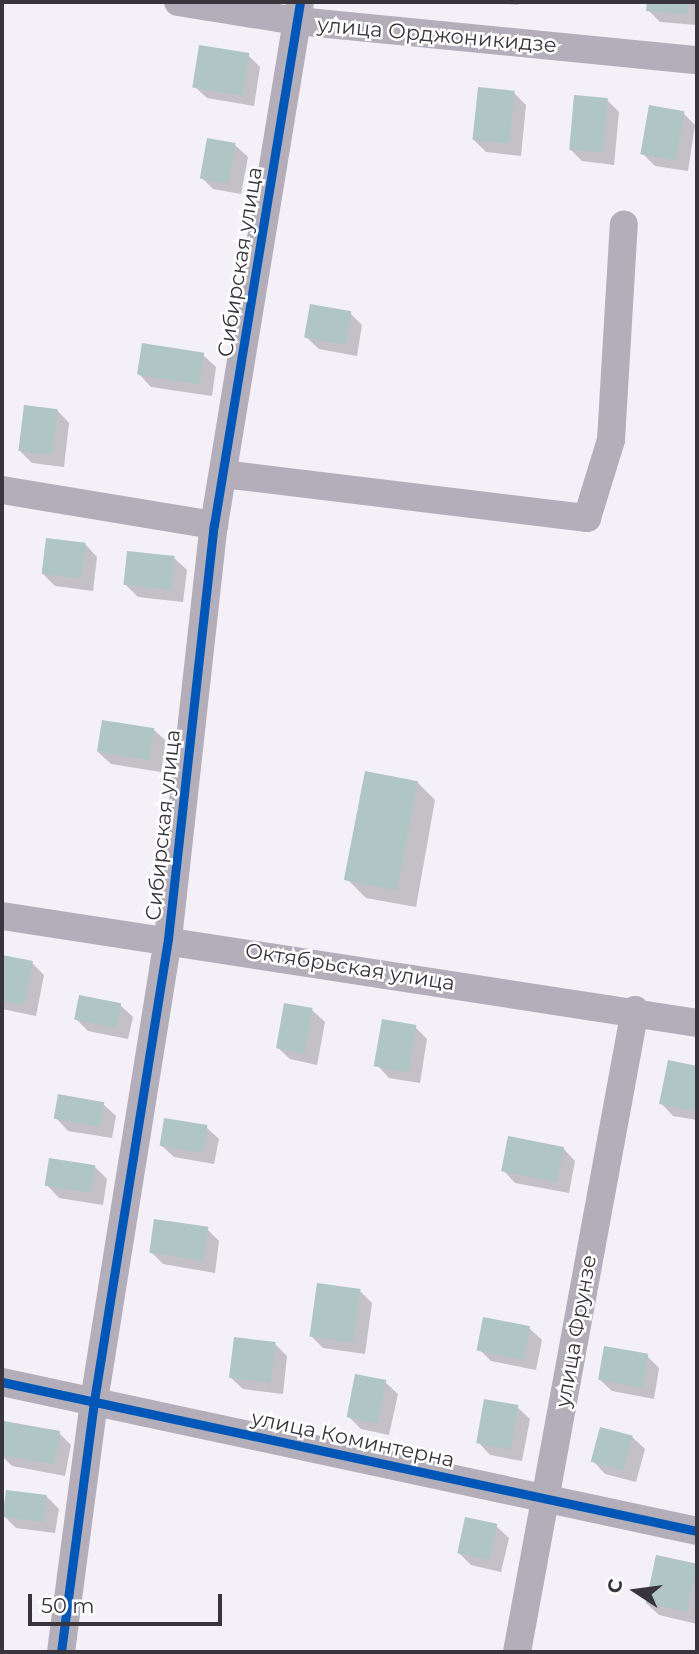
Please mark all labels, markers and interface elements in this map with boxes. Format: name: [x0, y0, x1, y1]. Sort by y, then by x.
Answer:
street label: улица Орджоникидзе: [316, 12, 558, 58]
street label: Сибирская улица: [213, 165, 267, 359]
street label: Сибирская улица: [140, 728, 186, 922]
street label: Октябрьская улица: [243, 938, 457, 996]
street label: улица Фрунзе: [550, 1253, 602, 1409]
street label: улица Коминтерна: [249, 1405, 457, 1473]
north arrow: [601, 1556, 671, 1626]
text: С: [602, 1577, 628, 1595]
scale bar: [32, 1580, 226, 1624]
text: 50 m: [41, 1593, 95, 1618]

